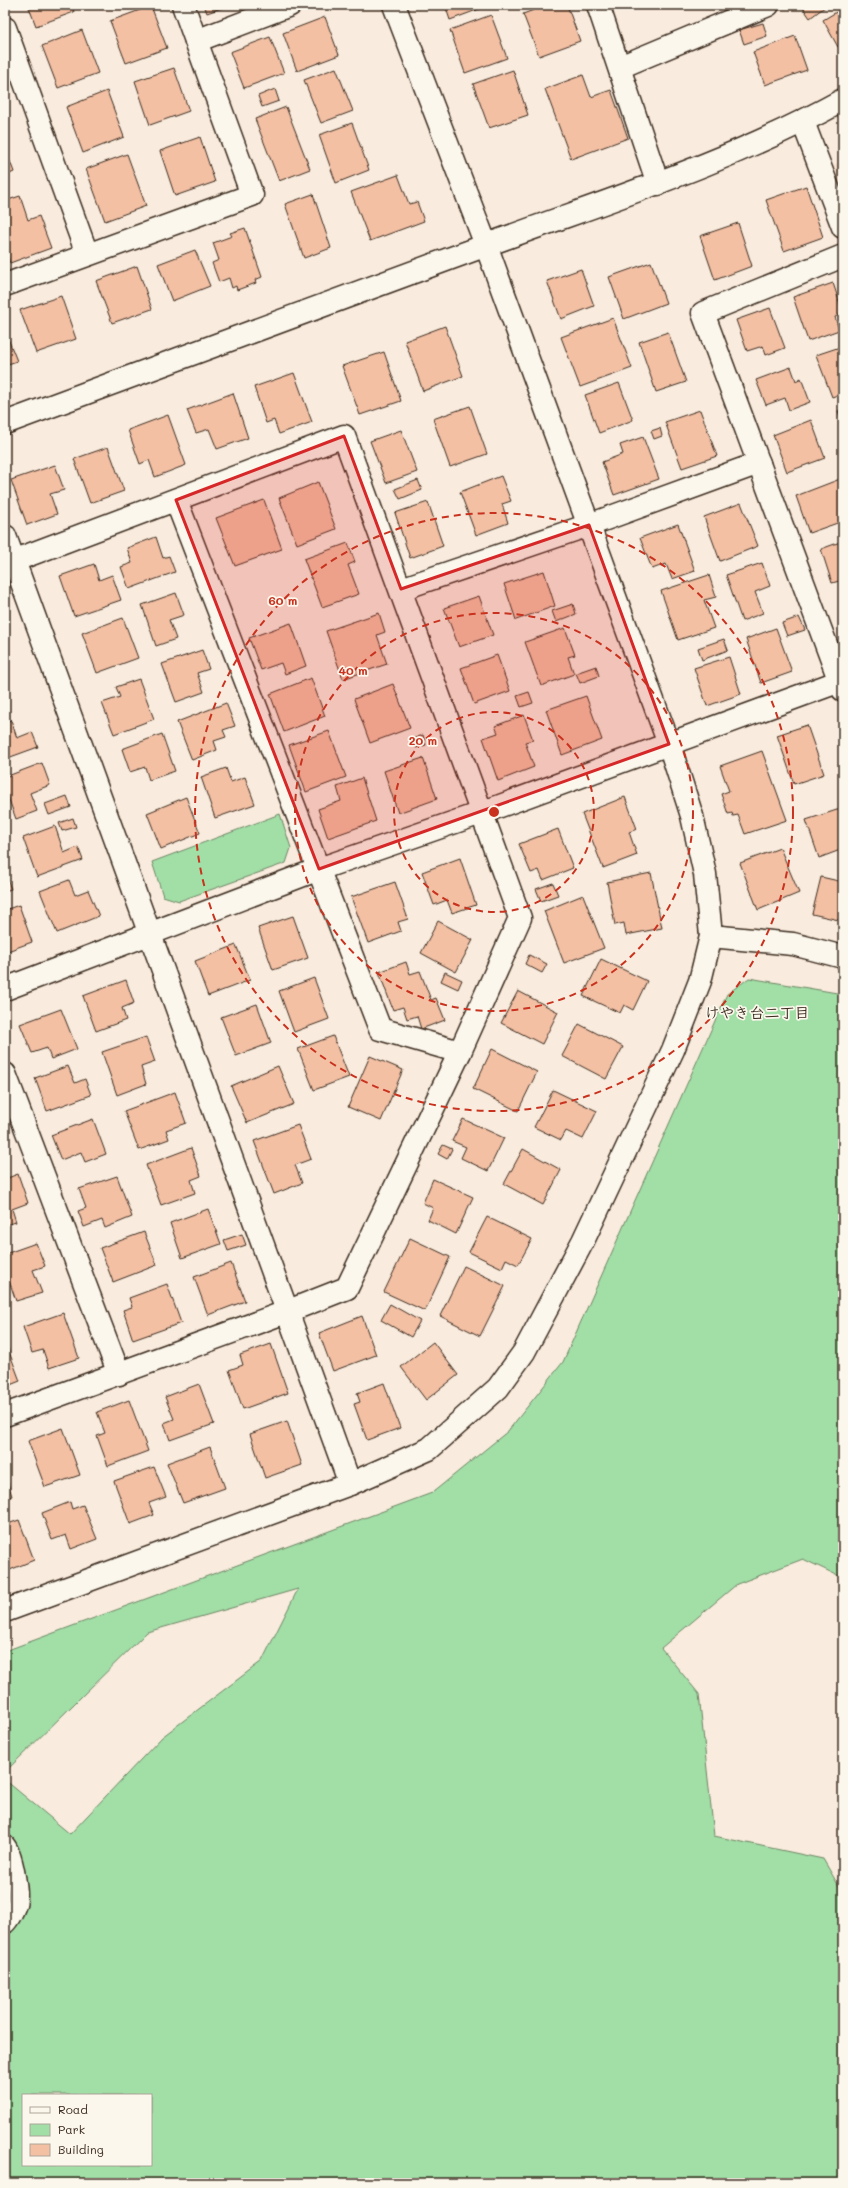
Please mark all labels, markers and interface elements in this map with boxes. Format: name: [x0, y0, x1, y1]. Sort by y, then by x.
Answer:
text: 60 m: [269, 592, 297, 608]
text: 40 m: [338, 662, 368, 678]
text: 20 m: [409, 732, 437, 748]
centre of rings: [487, 805, 501, 819]
district label: けやき台二丁目: [704, 1002, 810, 1022]
legend: [22, 2094, 152, 2166]
text: Road: [58, 2101, 88, 2117]
text: Park: [58, 2121, 85, 2137]
text: Building: [58, 2141, 104, 2157]

